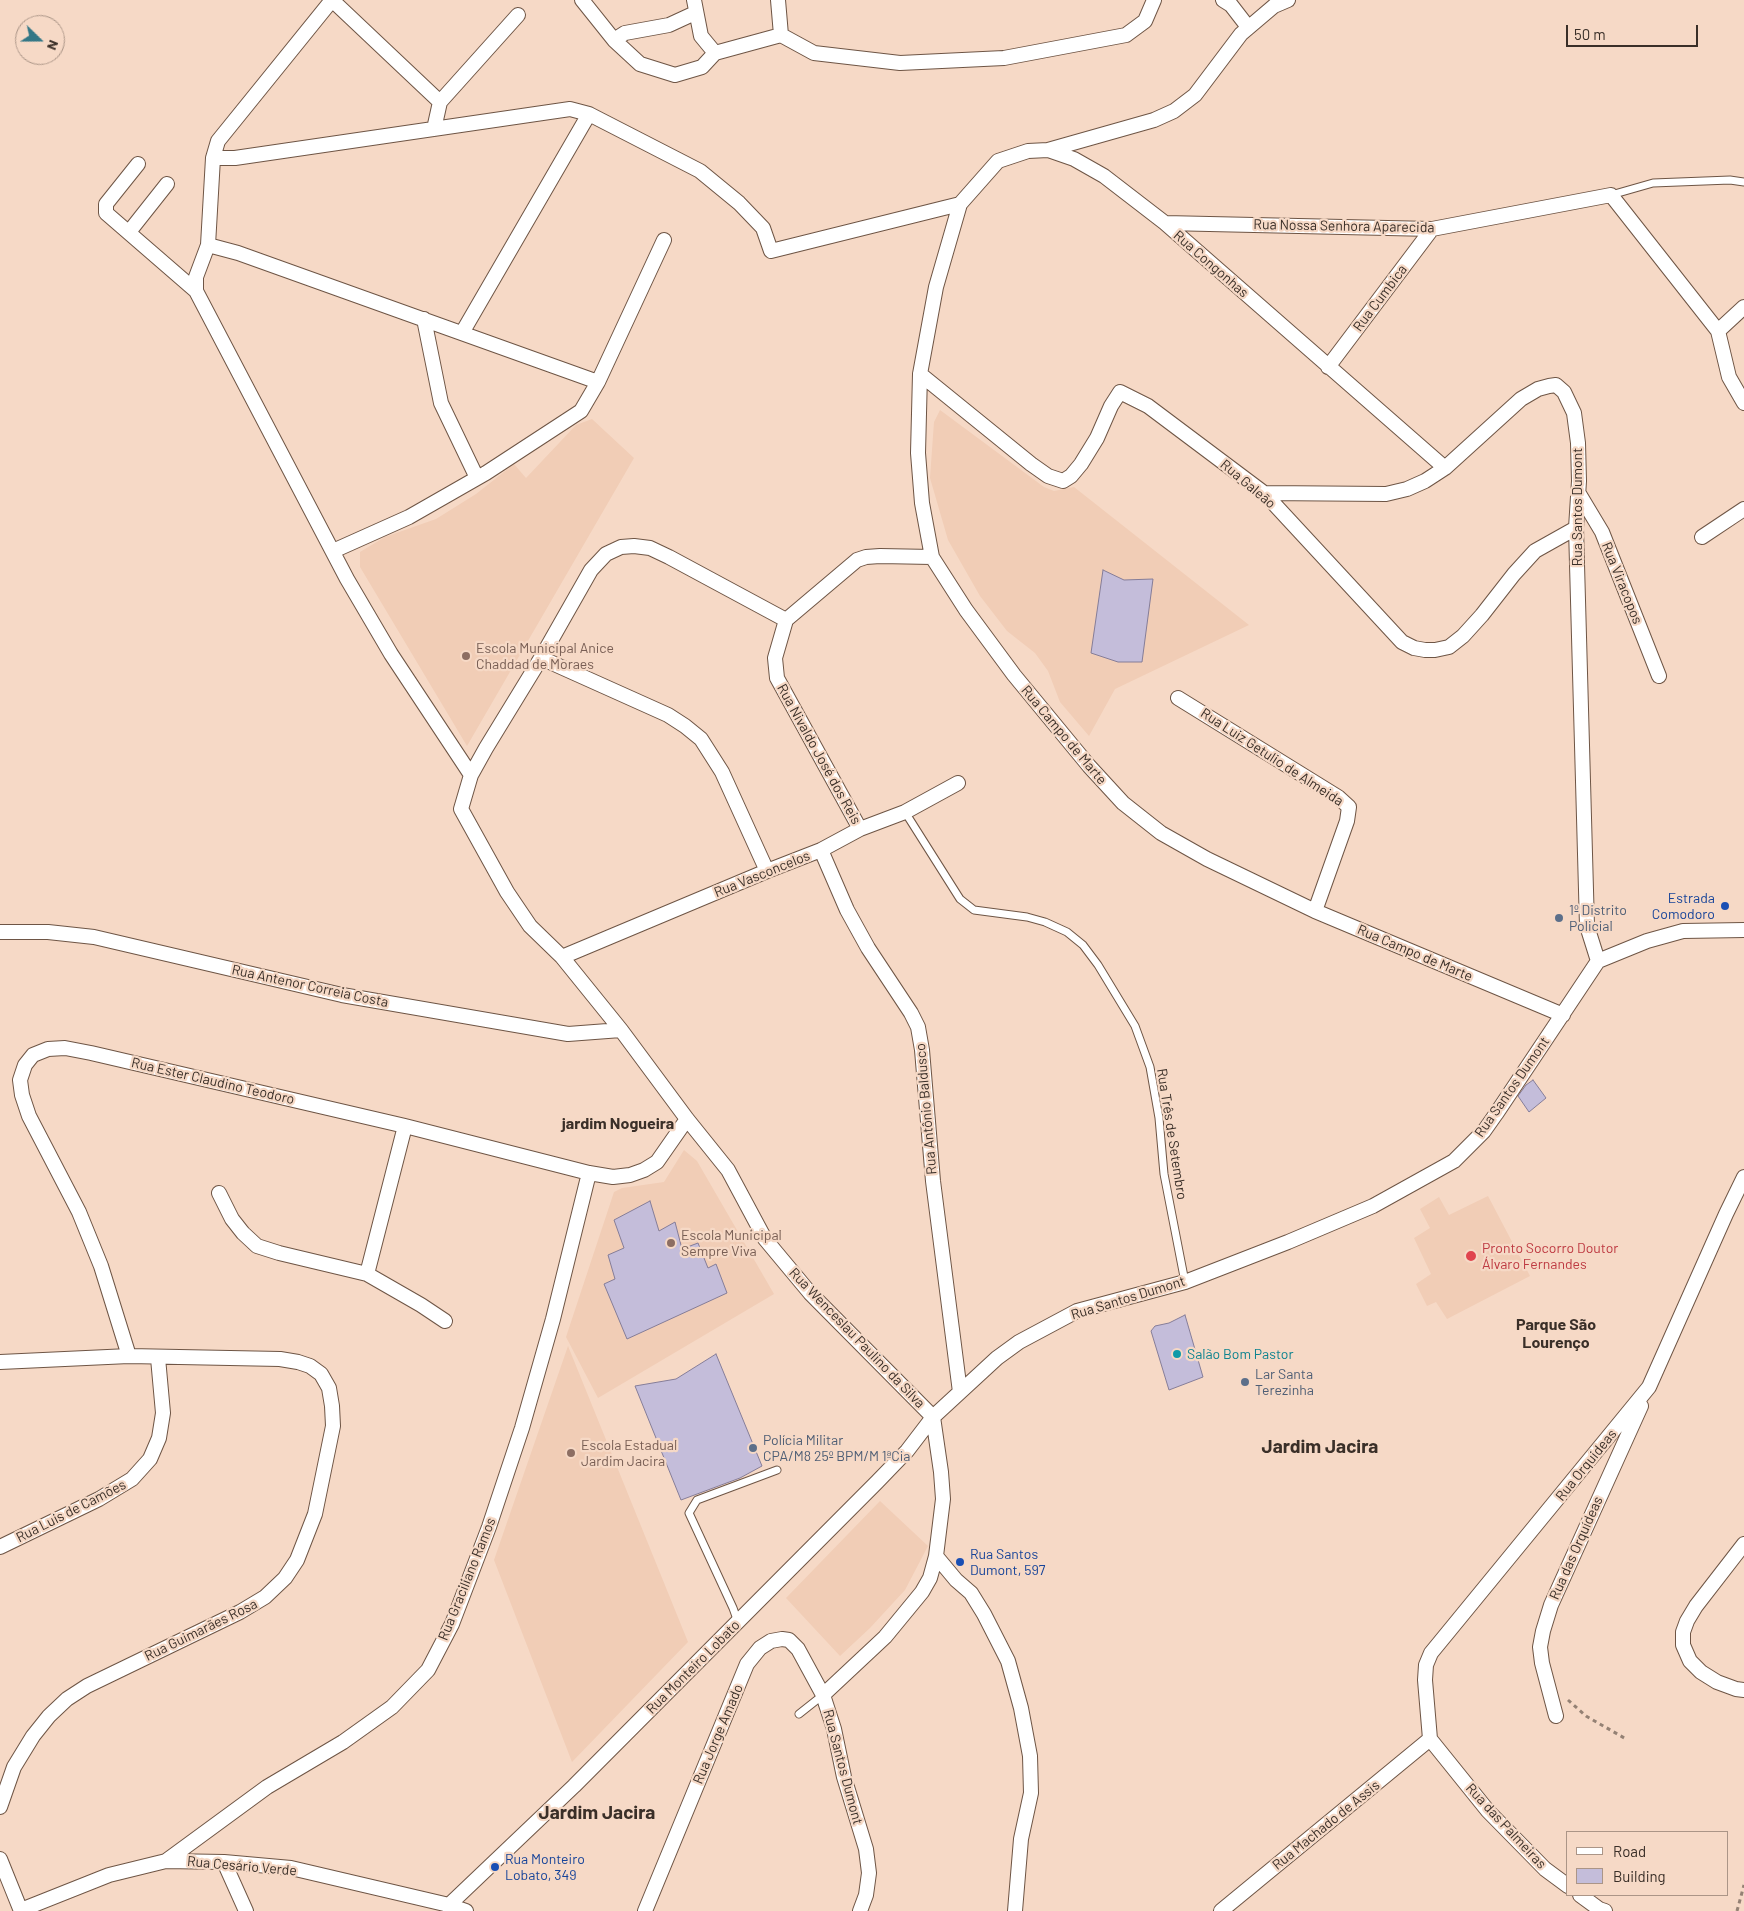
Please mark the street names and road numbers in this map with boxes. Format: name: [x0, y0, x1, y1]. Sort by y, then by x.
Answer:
street label: Rua Nossa Senhora Aparecida: [1253, 216, 1435, 236]
street label: Rua Congonhas: [1170, 227, 1252, 301]
street label: Rua Cumbica: [1349, 261, 1411, 335]
street label: Rua Santos Dumont: [1569, 448, 1585, 566]
street label: Rua Galeão: [1217, 456, 1279, 512]
street label: Rua Viracopos: [1598, 540, 1646, 626]
street label: Rua Nivaldo José dos Reis: [773, 681, 865, 827]
street label: Rua Campo de Marte: [1018, 682, 1110, 788]
street label: Rua Luiz Getulio de Almeida: [1197, 705, 1347, 809]
street label: Rua Vasconcelos: [712, 847, 812, 901]
street label: Rua Campo de Marte: [1355, 921, 1475, 985]
street label: Rua Antenor Correia Costa: [230, 961, 390, 1011]
street label: Rua Santos Dumont: [1471, 1034, 1553, 1140]
street label: Rua Antônio Baldusco: [912, 1043, 940, 1175]
street label: Rua Ester Claudino Teodoro: [130, 1054, 296, 1108]
street label: Rua Três de Setembro: [1153, 1067, 1191, 1201]
street label: Rua Wenceslau Paulino da Silva: [786, 1264, 928, 1412]
street label: Rua Santos Dumont: [1069, 1273, 1187, 1323]
street label: Rua Orquideas: [1552, 1426, 1620, 1504]
street label: Rua Luis de Camões: [13, 1476, 129, 1546]
street label: Rua das Orquídeas: [1546, 1494, 1606, 1602]
street label: Rua Graciliano Ramos: [435, 1515, 499, 1643]
street label: Rua Guimarães Rosa: [142, 1595, 260, 1665]
street label: Rua Monteiro Lobato: [643, 1617, 743, 1717]
street label: Rua Jorge Amado: [689, 1682, 747, 1786]
street label: Rua Santos Dumont: [820, 1708, 866, 1826]
street label: Rua Machado de Assis: [1269, 1777, 1383, 1873]
street label: Rua das Palmeiras: [1462, 1780, 1550, 1872]
street label: Rua Cesário Verde: [186, 1853, 298, 1879]

